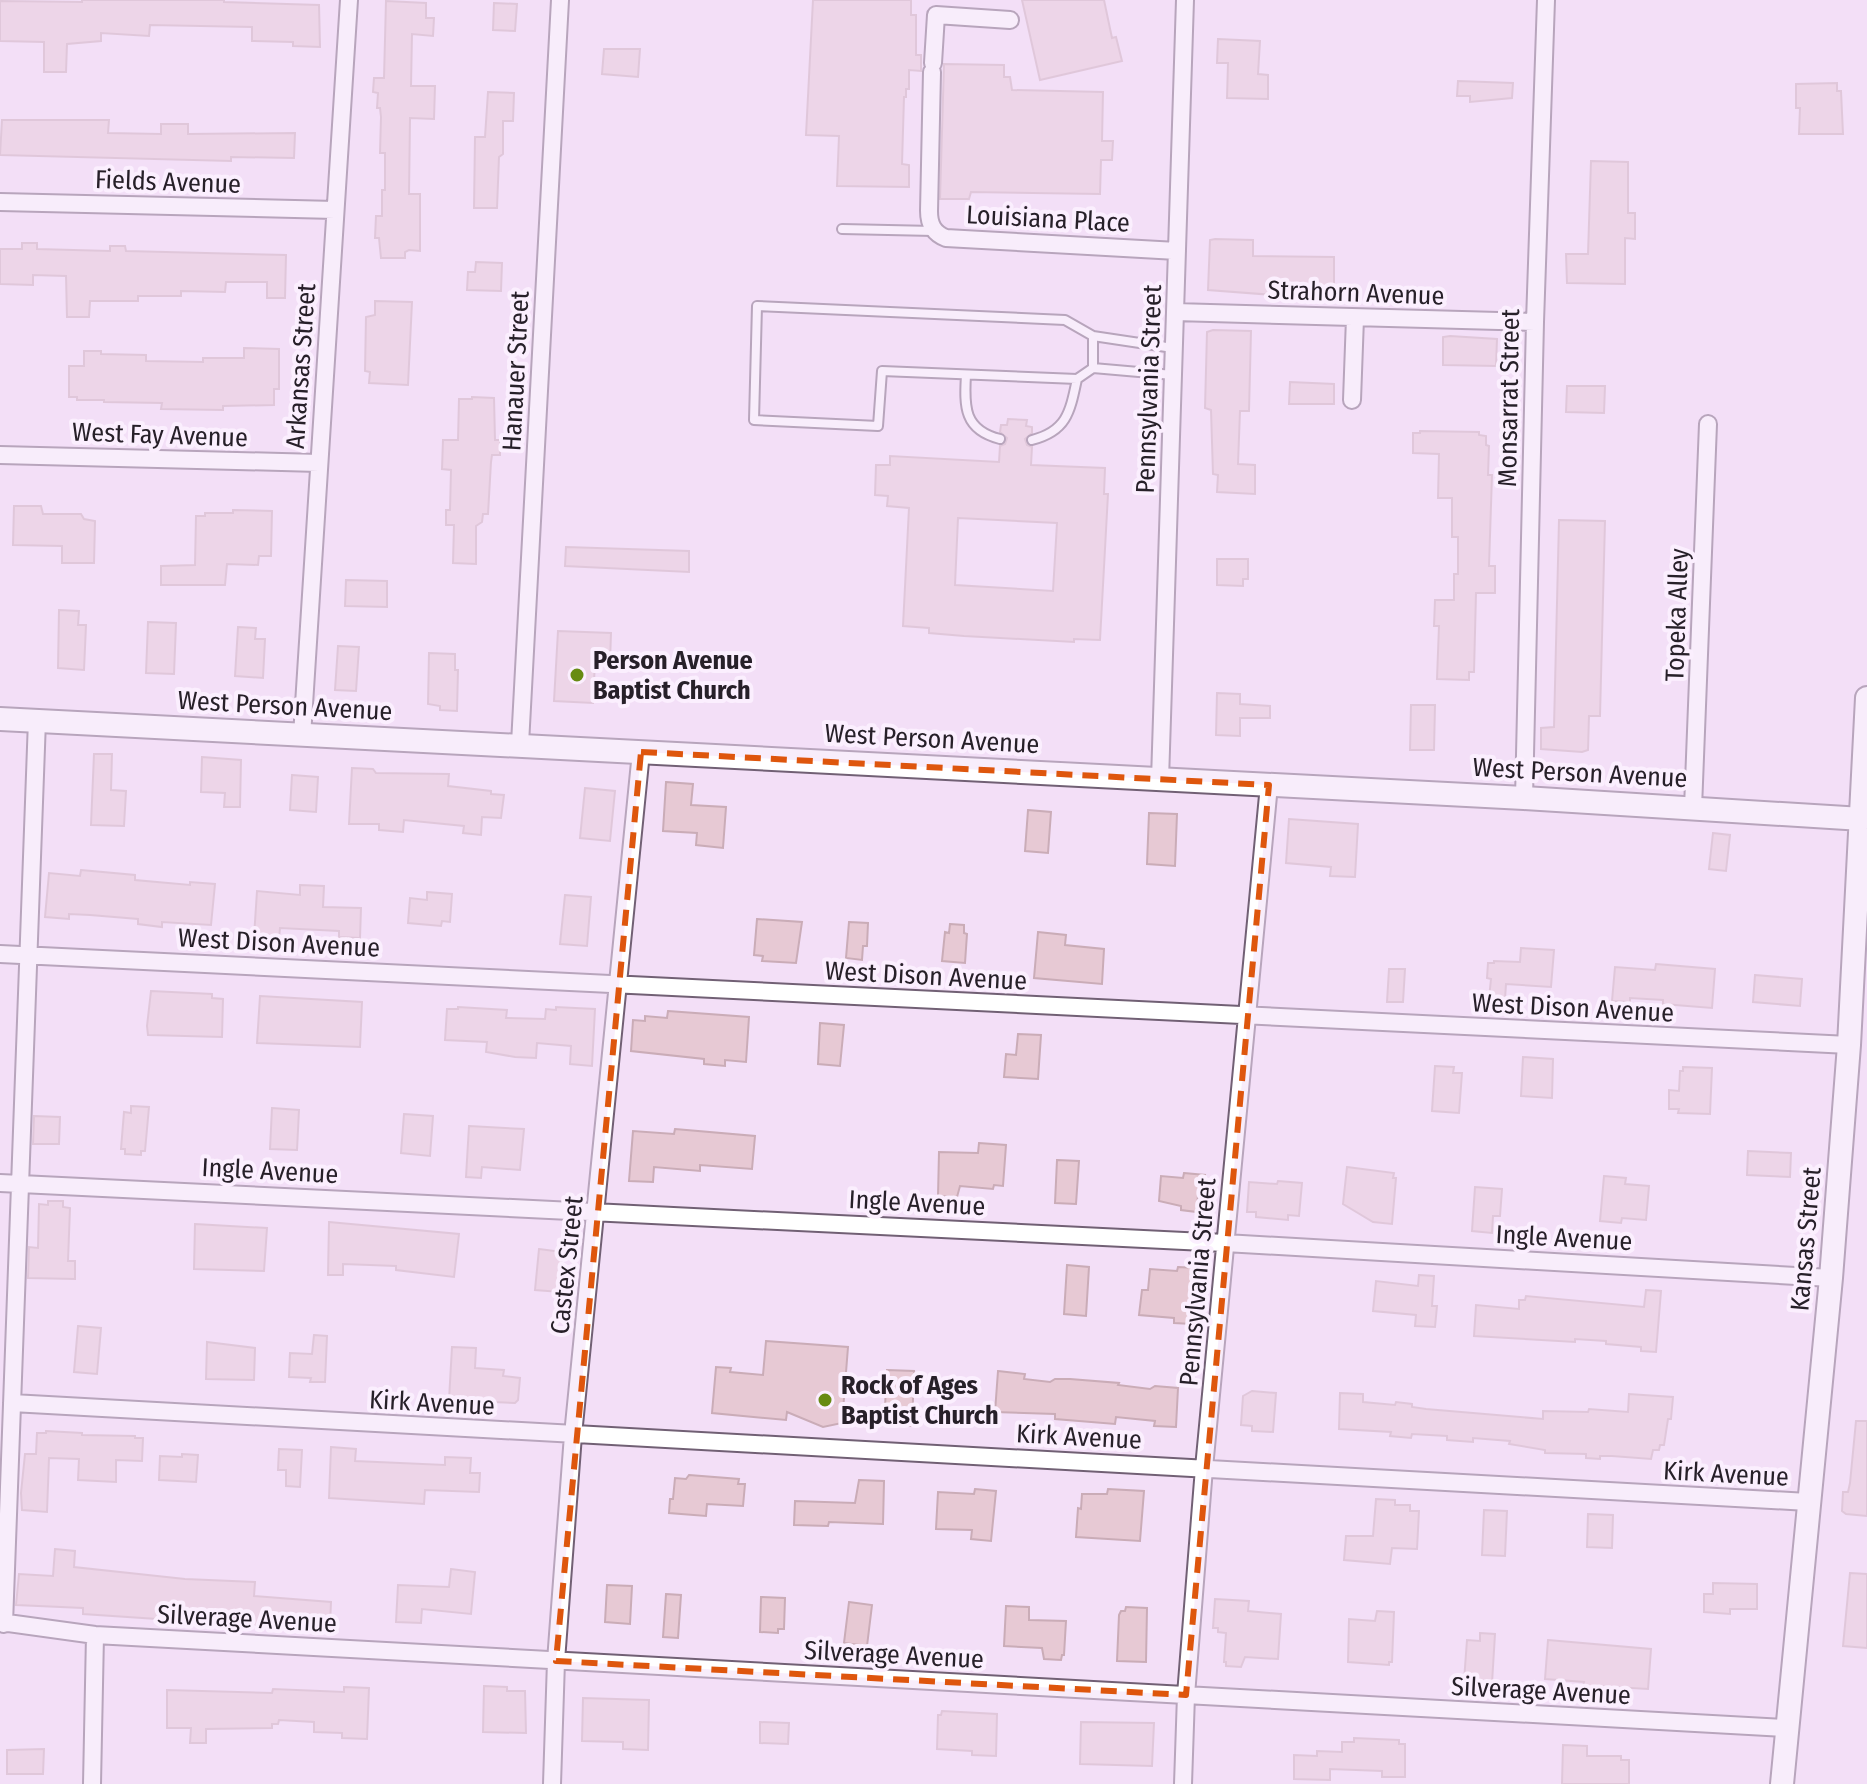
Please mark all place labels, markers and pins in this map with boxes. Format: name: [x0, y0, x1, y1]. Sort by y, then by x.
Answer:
place label: Person Avenue Baptist Church: [593, 645, 753, 706]
marker: Person Avenue Baptist Church: [568, 666, 586, 684]
place label: Rock of Ages Baptist Church: [841, 1370, 999, 1431]
marker: Rock of Ages Baptist Church: [816, 1391, 834, 1409]

